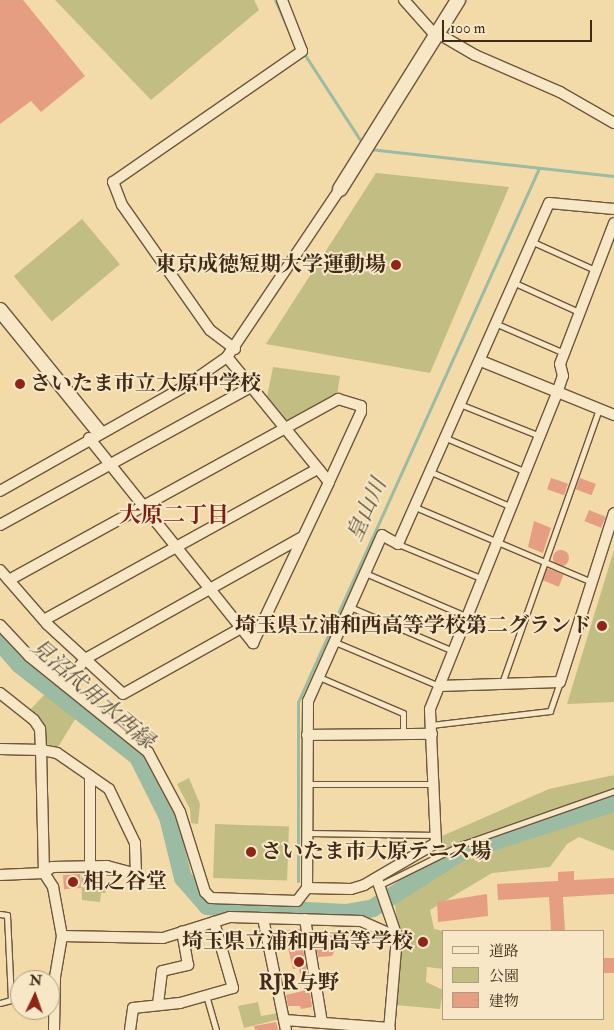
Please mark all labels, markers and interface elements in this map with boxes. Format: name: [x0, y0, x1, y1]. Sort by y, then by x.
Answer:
scale bar: [444, 10, 594, 42]
text: 100 m: [450, 19, 485, 38]
place label: 東京成徳短期大学運動場: [155, 252, 386, 278]
marker: 東京成徳短期大学運動場: [390, 259, 402, 271]
place label: さいたま市立大原中学校: [30, 371, 261, 397]
marker: さいたま市立大原中学校: [14, 378, 26, 390]
water label: 皇山川: [342, 474, 392, 546]
district label: 大原二丁目: [119, 503, 229, 529]
place label: 埼玉県立浦和西高等学校第二グランド: [235, 613, 592, 639]
marker: 埼玉県立浦和西高等学校第二グランド: [596, 620, 608, 632]
water label: 見沼代用水西縁: [25, 634, 159, 754]
place label: さいたま市大原テニス場: [261, 839, 492, 865]
marker: さいたま市大原テニス場: [245, 846, 257, 858]
place label: 相之谷堂: [83, 869, 167, 895]
marker: 相之谷堂: [67, 876, 79, 888]
place label: 埼玉県立浦和西高等学校: [182, 929, 413, 955]
legend: [442, 930, 604, 1020]
marker: 埼玉県立浦和西高等学校: [417, 936, 429, 948]
text: 道路: [489, 942, 519, 961]
marker: RJR与野: [293, 956, 305, 968]
text: 公園: [489, 967, 519, 986]
north arrow: [10, 970, 60, 1020]
place label: RJR与野: [259, 970, 339, 996]
text: N: [29, 972, 42, 989]
text: 建物: [489, 992, 519, 1011]

